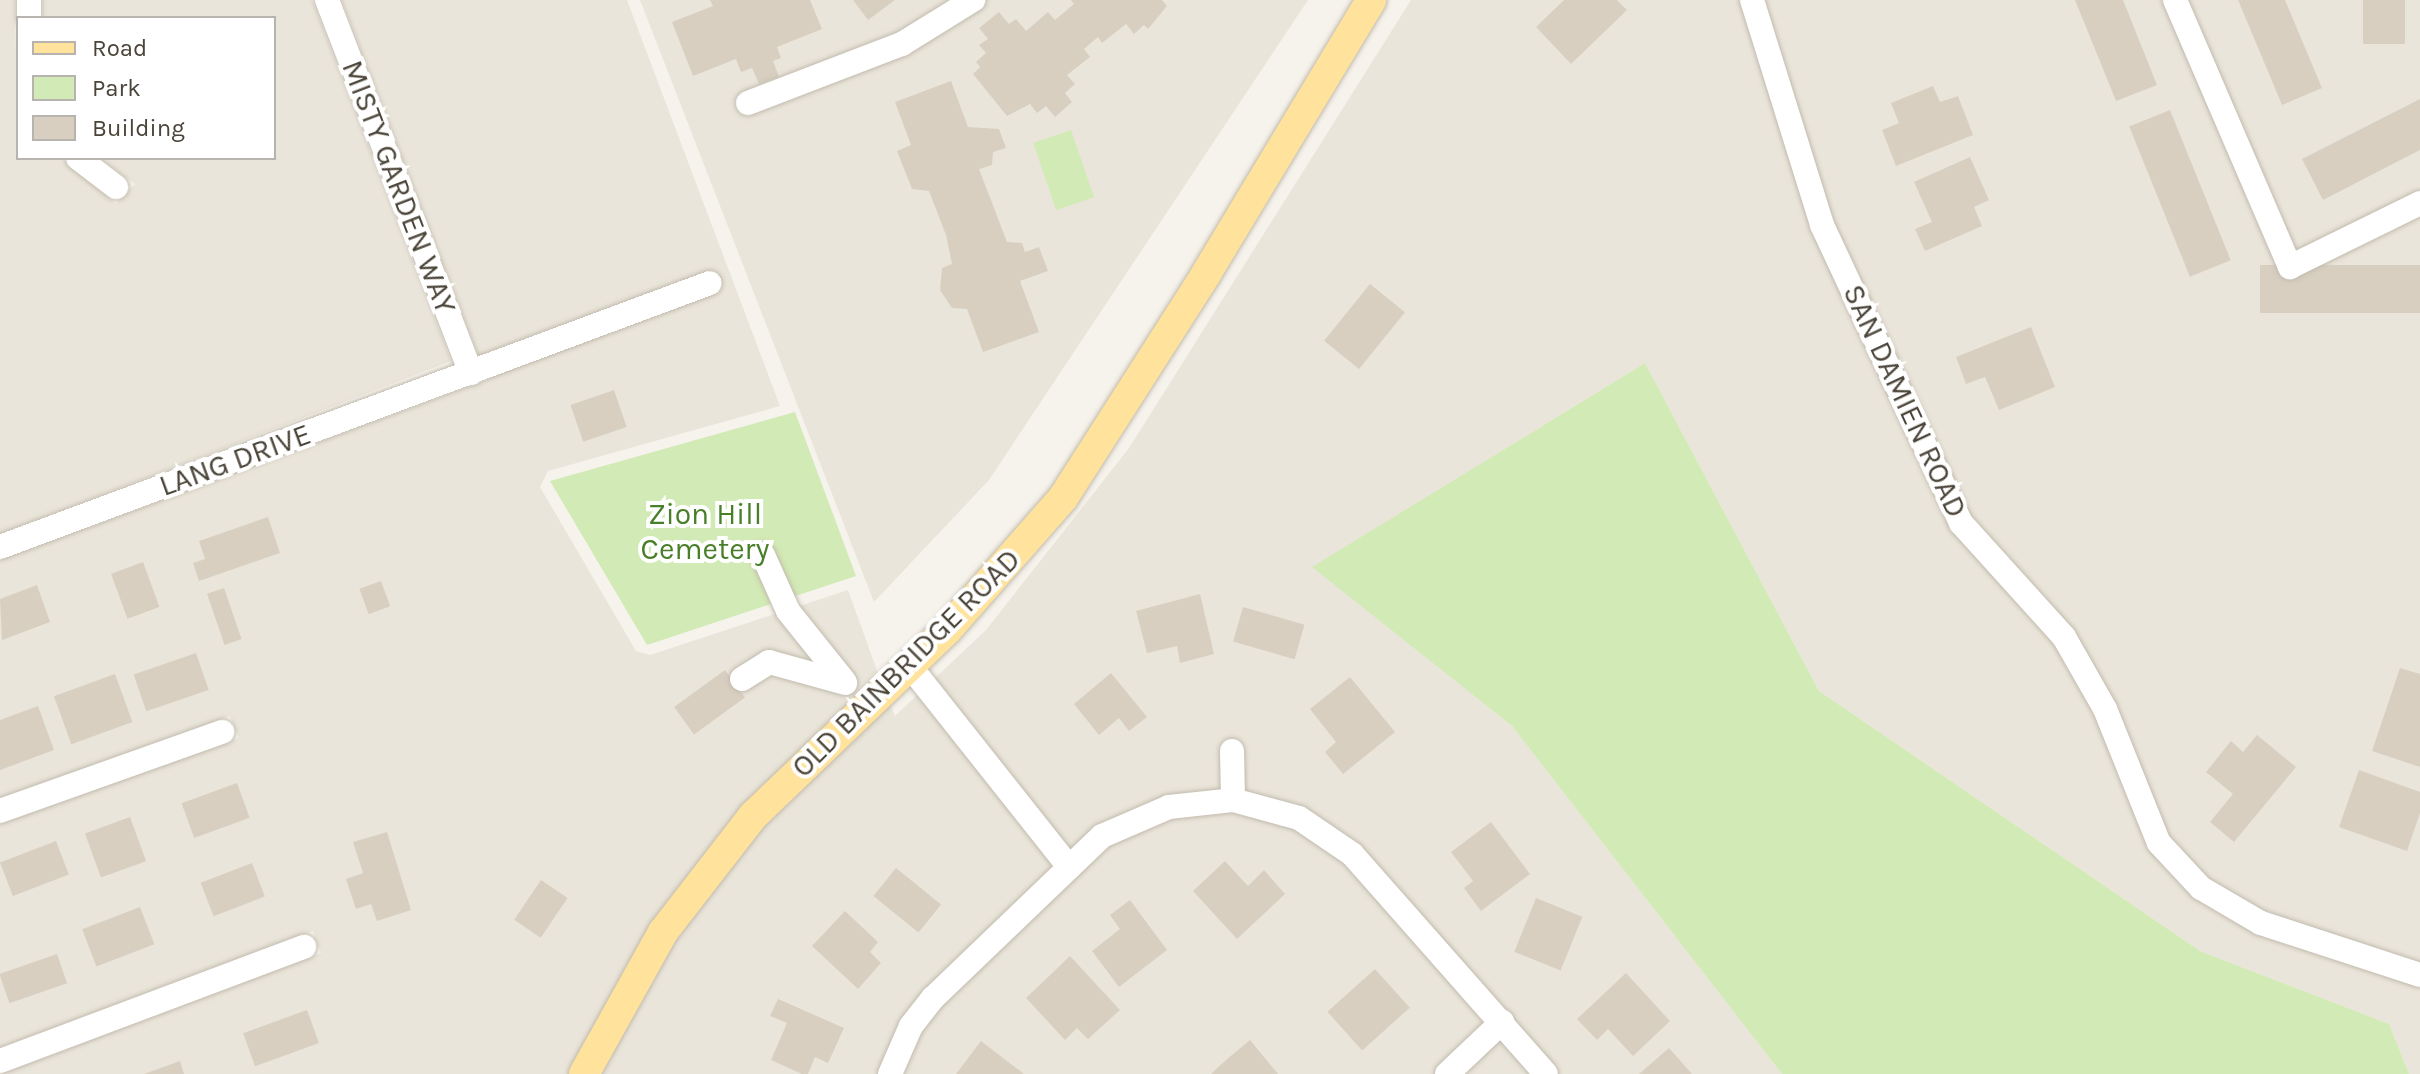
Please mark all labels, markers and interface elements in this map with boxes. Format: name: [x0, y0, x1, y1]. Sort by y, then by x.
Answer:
legend: [16, 16, 276, 160]
text: Road: [92, 34, 147, 62]
street label: MISTY GARDEN WAY: [334, 55, 464, 319]
text: Park: [92, 74, 141, 102]
text: Building: [92, 114, 185, 142]
street label: SAN DAMIEN ROAD: [1835, 279, 1975, 523]
street label: LANG DRIVE: [154, 416, 316, 504]
park label: Zion Hill Cemetery: [641, 496, 769, 566]
street label: OLD BAINBRIDGE ROAD: [784, 541, 1028, 785]

